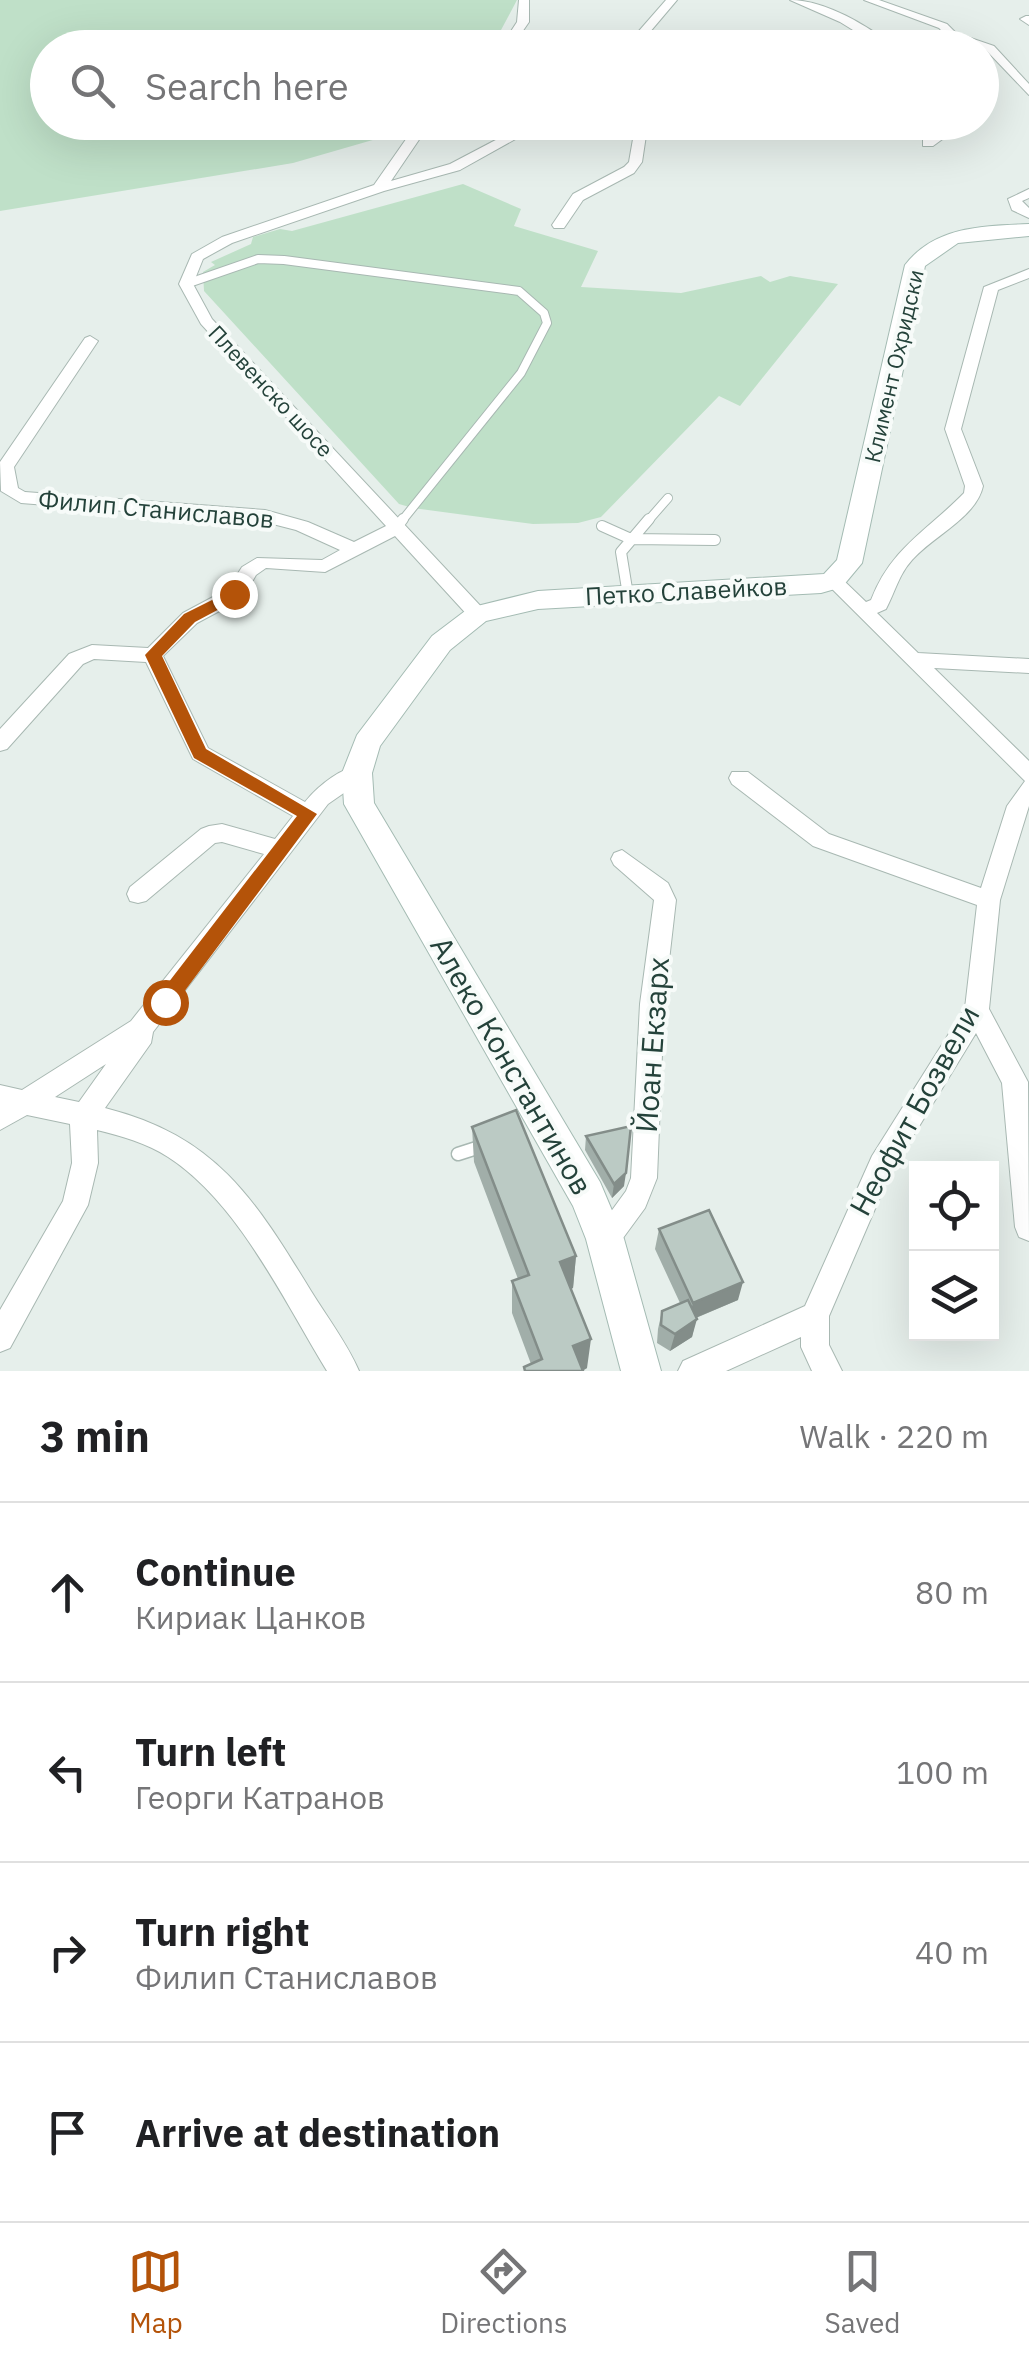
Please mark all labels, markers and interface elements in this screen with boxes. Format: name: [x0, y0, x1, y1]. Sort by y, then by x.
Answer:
search box: [30, 30, 999, 140]
icon: search: [65, 58, 120, 113]
text: Search here: [145, 61, 349, 110]
street label: Климент Охридски: [857, 266, 930, 465]
street label: Плевенско шосе: [203, 319, 340, 463]
street label: Филип Станиславов: [37, 482, 275, 535]
street label: Петко Славейков: [584, 569, 788, 612]
route end: [212, 572, 258, 618]
street label: Алеко Константинов: [422, 929, 602, 1202]
street label: Йоан Екзарх: [626, 956, 677, 1134]
route start: [143, 980, 189, 1026]
street label: Неофит Бозвели: [840, 998, 988, 1222]
map controls: [909, 1161, 999, 1341]
button: locate: [909, 1161, 999, 1251]
button: layers: [909, 1251, 999, 1341]
text: 3 min: [40, 1409, 150, 1464]
text: Walk · 220 m: [800, 1415, 989, 1457]
text: Continue: [135, 1547, 296, 1596]
icon: ahead: [40, 1565, 95, 1620]
text: 80 m: [915, 1571, 989, 1613]
text: Кириак Цанков: [135, 1596, 366, 1638]
text: Turn left: [135, 1727, 286, 1776]
icon: left: [40, 1745, 95, 1800]
text: 100 m: [896, 1751, 989, 1793]
text: Георги Катранов: [135, 1776, 385, 1818]
text: Turn right: [135, 1907, 310, 1956]
icon: right: [40, 1925, 95, 1980]
text: 40 m: [915, 1931, 989, 1973]
text: Филип Станиславов: [135, 1956, 438, 1998]
icon: arrive: [40, 2105, 95, 2160]
text: Arrive at destination: [135, 2108, 500, 2157]
tab: Map: [128, 2244, 183, 2341]
tab: Directions: [440, 2244, 568, 2341]
tab: Saved: [824, 2244, 901, 2341]

